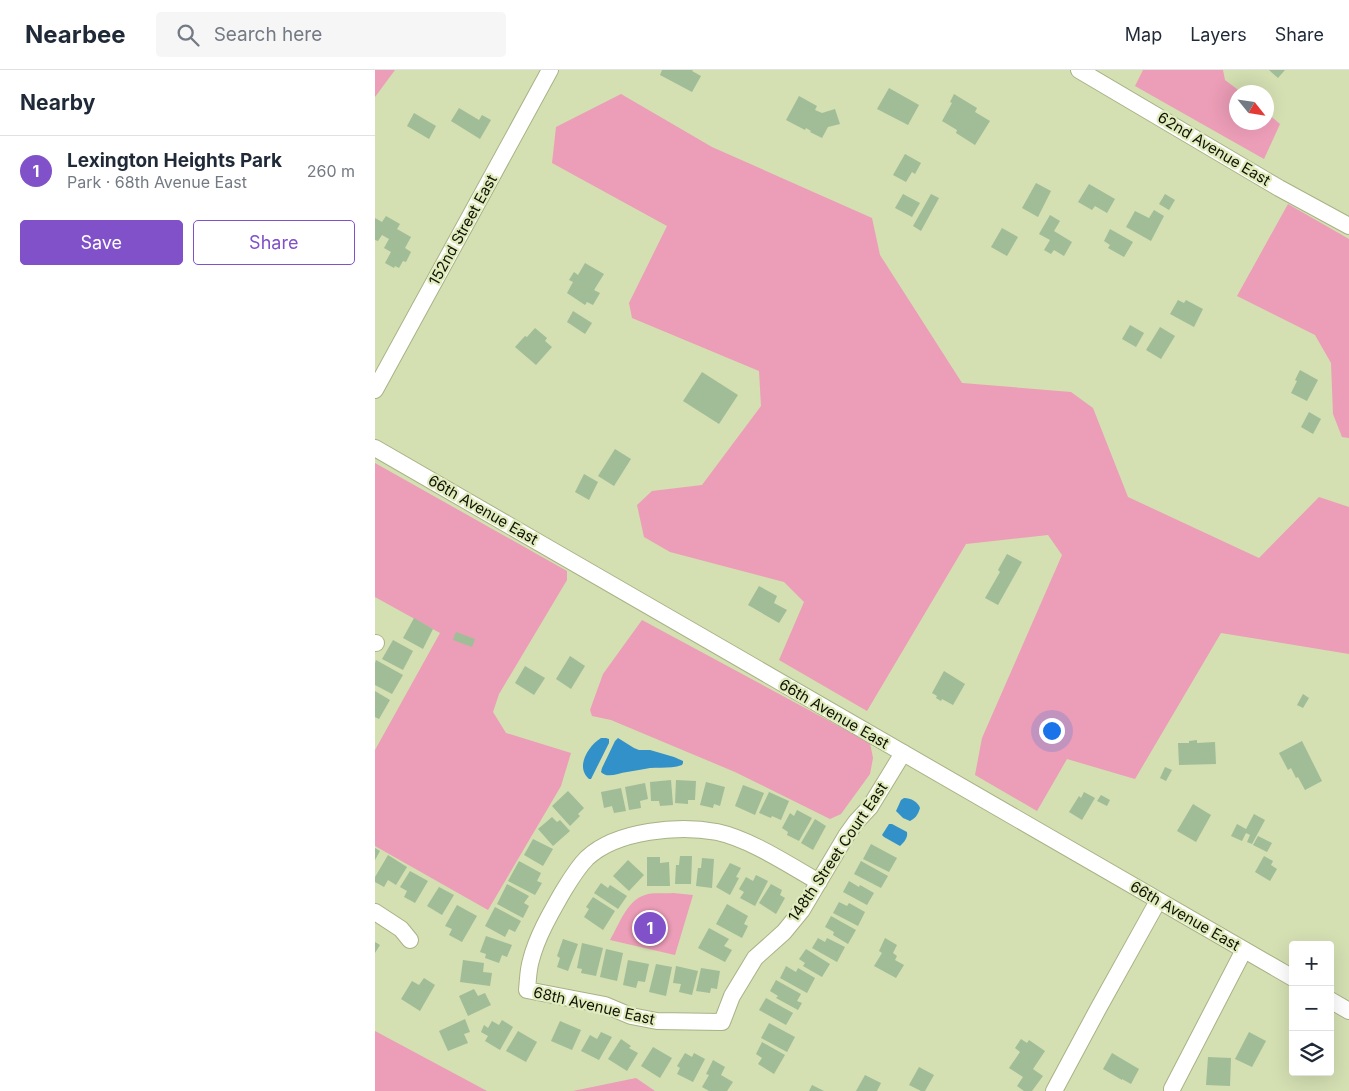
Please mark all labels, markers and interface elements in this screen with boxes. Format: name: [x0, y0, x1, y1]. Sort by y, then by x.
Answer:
search box: [156, 12, 506, 57]
text: Nearbee: [25, 20, 126, 49]
icon: search: [174, 21, 202, 49]
text: Search here: [214, 23, 322, 46]
text: Map: [1125, 24, 1162, 45]
text: Layers: [1190, 24, 1247, 45]
text: Share: [1275, 24, 1324, 45]
north arrow: [1229, 85, 1274, 130]
text: Nearby: [20, 90, 95, 115]
street label: 62nd Avenue East: [1155, 107, 1274, 190]
text: Lexington Heights Park: [67, 149, 282, 172]
text: 1: [33, 161, 39, 181]
text: 260 m: [307, 161, 355, 181]
street label: 152nd Street East: [424, 171, 501, 288]
text: Park · 68th Avenue East: [67, 172, 247, 192]
button: Save: [20, 220, 183, 265]
button: Share: [193, 220, 355, 265]
street label: 66th Avenue East: [425, 470, 542, 549]
street label: 66th Avenue East: [776, 674, 893, 753]
your location: [1039, 718, 1065, 744]
street label: 148th Street Court East: [784, 778, 891, 925]
street label: 66th Avenue East: [1127, 876, 1244, 955]
pin: 1: [634, 909, 666, 947]
map controls: [1289, 941, 1334, 1076]
button: +: [1289, 941, 1334, 986]
street label: 68th Avenue East: [532, 982, 657, 1029]
button: −: [1289, 986, 1334, 1031]
button: layers: [1289, 1031, 1334, 1076]

